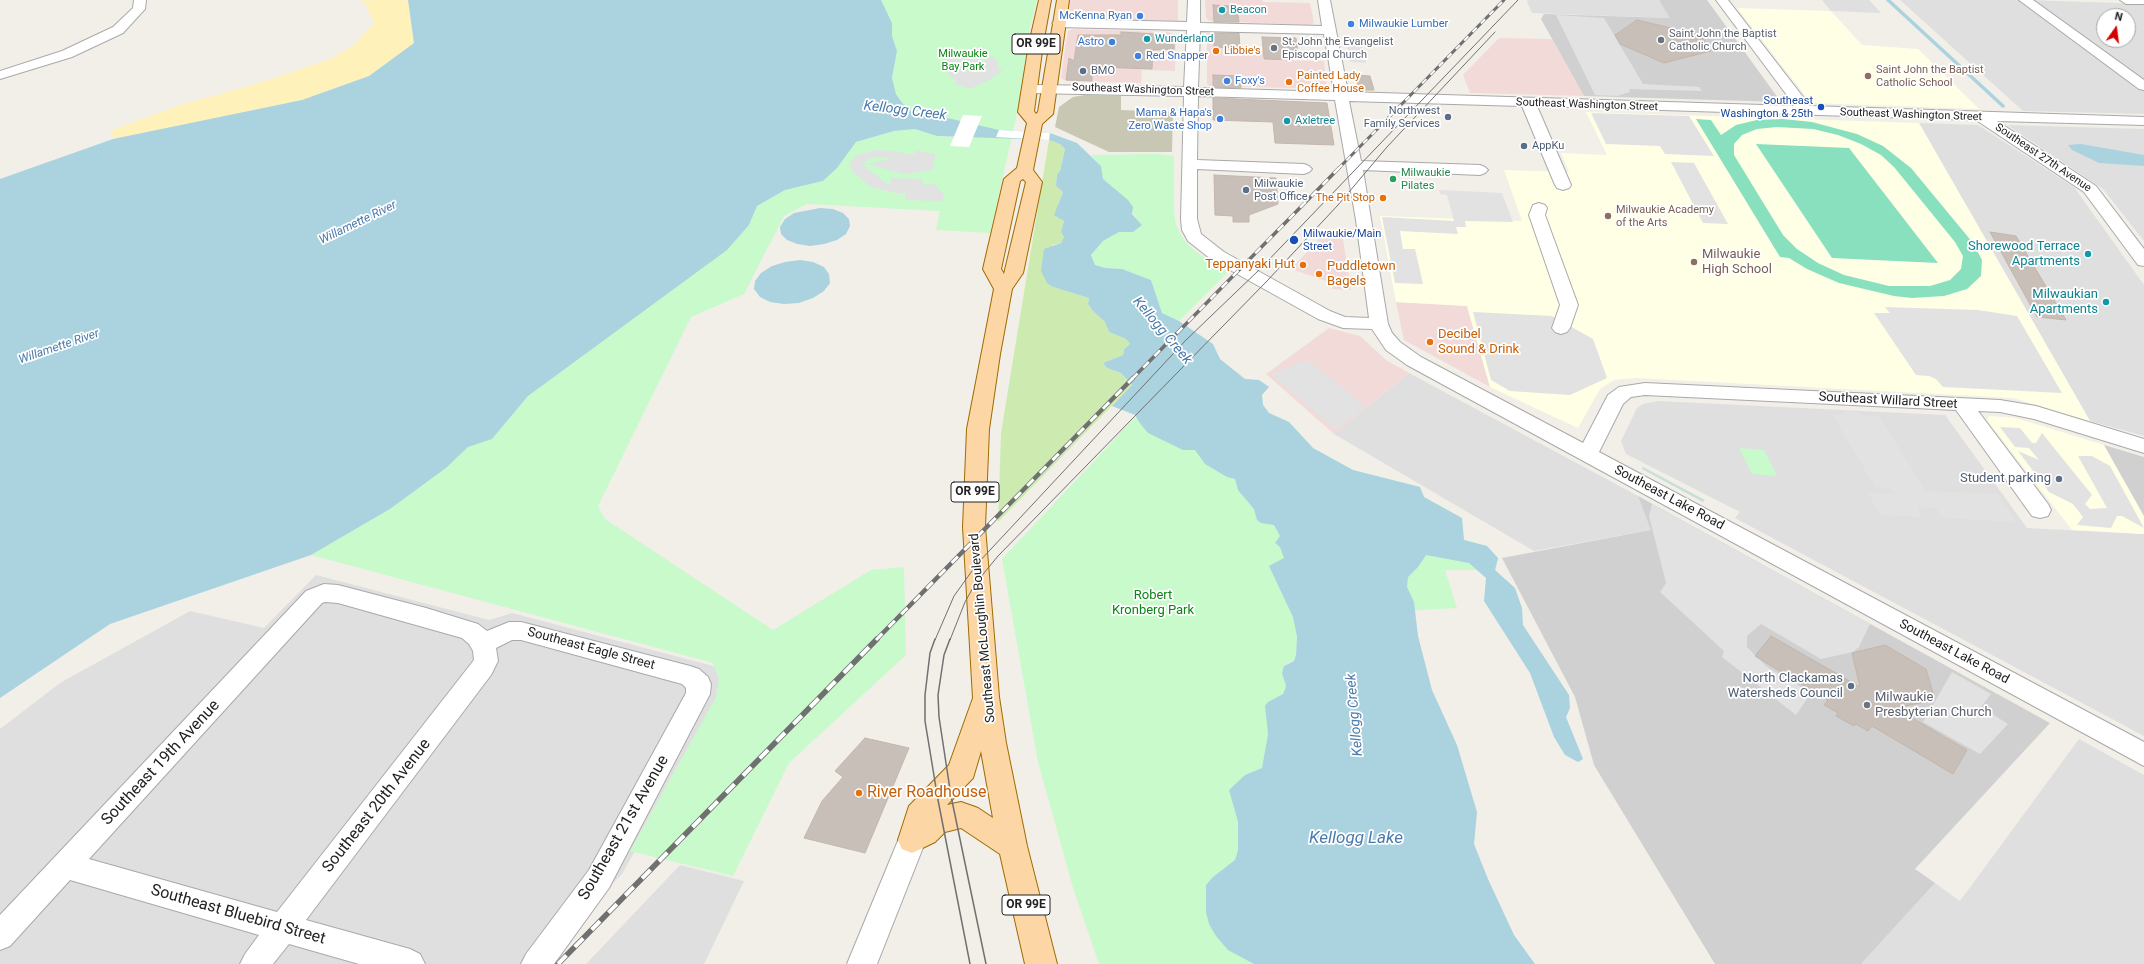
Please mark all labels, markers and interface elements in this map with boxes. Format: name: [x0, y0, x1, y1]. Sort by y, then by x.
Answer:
place label: Beacon: [1230, 3, 1267, 17]
marker: Beacon: [1217, 5, 1227, 15]
north arrow: [2096, 8, 2136, 48]
place label: McKenna Ryan: [1059, 9, 1132, 23]
text: N: [2113, 10, 2124, 24]
marker: McKenna Ryan: [1135, 11, 1145, 21]
place label: Milwaukie Lumber: [1359, 17, 1448, 31]
marker: Milwaukie Lumber: [1346, 19, 1356, 29]
place label: Saint John the Baptist Catholic Church: [1669, 27, 1777, 53]
place label: Wunderland: [1155, 32, 1213, 46]
road number: OR 99E: [1012, 34, 1060, 54]
marker: Wunderland: [1142, 34, 1152, 44]
place label: Astro: [1078, 35, 1104, 49]
place label: St. John the Evangelist Episcopal Church: [1282, 35, 1393, 61]
marker: Saint John the Baptist Catholic Church: [1656, 35, 1666, 45]
marker: Astro: [1107, 37, 1117, 47]
marker: St. John the Evangelist Episcopal Church: [1269, 43, 1279, 53]
place label: Libbie's: [1224, 44, 1261, 58]
marker: Libbie's: [1211, 46, 1221, 56]
park label: Milwaukie Bay Park: [938, 47, 988, 73]
place label: Red Snapper: [1146, 49, 1208, 63]
marker: Red Snapper: [1133, 51, 1143, 61]
place label: Saint John the Baptist Catholic School: [1876, 63, 1984, 89]
place label: BMO: [1091, 64, 1115, 78]
marker: BMO: [1078, 66, 1088, 76]
place label: Painted Lady Coffee House: [1297, 69, 1364, 95]
marker: Saint John the Baptist Catholic School: [1863, 71, 1873, 81]
place label: Foxy's: [1235, 74, 1265, 88]
marker: Foxy's: [1222, 76, 1232, 86]
marker: Painted Lady Coffee House: [1284, 77, 1294, 87]
street label: Southeast Washington Street: [1072, 81, 1214, 99]
place label: Southeast Washington & 25th: [1721, 94, 1813, 120]
street label: Southeast Washington Street: [1516, 96, 1658, 114]
water label: Kellogg Creek: [863, 98, 947, 124]
marker: Southeast Washington & 25th: [1816, 102, 1826, 112]
place label: Northwest Family Services: [1364, 104, 1440, 130]
place label: Mama & Hapa's Zero Waste Shop: [1129, 106, 1212, 132]
street label: Southeast Washington Street: [1840, 106, 1982, 124]
marker: Northwest Family Services: [1443, 112, 1453, 122]
marker: Mama & Hapa's Zero Waste Shop: [1215, 114, 1225, 124]
place label: Axletree: [1295, 114, 1335, 128]
marker: Axletree: [1282, 116, 1292, 126]
street label: Southeast 27th Avenue: [1992, 121, 2094, 195]
place label: AppKu: [1532, 139, 1564, 153]
marker: AppKu: [1519, 141, 1529, 151]
place label: Milwaukie Pilates: [1401, 166, 1450, 192]
marker: Milwaukie Pilates: [1388, 174, 1398, 184]
place label: Milwaukie Post Office: [1254, 177, 1308, 203]
marker: Milwaukie Post Office: [1241, 185, 1251, 195]
place label: The Pit Stop: [1315, 191, 1375, 205]
marker: The Pit Stop: [1378, 193, 1388, 203]
water label: Willamette River: [317, 198, 399, 248]
place label: Milwaukie Academy of the Arts: [1616, 203, 1714, 229]
marker: Milwaukie Academy of the Arts: [1603, 211, 1613, 221]
place label: Milwaukie/Main Street: [1303, 227, 1381, 253]
marker: Milwaukie/Main Street: [1288, 234, 1300, 246]
place label: Shorewood Terrace Apartments: [1968, 239, 2080, 270]
place label: Milwaukie High School: [1702, 247, 1772, 278]
marker: Shorewood Terrace Apartments: [2083, 249, 2093, 259]
place label: Teppanyaki Hut: [1205, 257, 1295, 273]
marker: Milwaukie High School: [1689, 257, 1699, 267]
place label: Puddletown Bagels: [1327, 259, 1396, 290]
marker: Teppanyaki Hut: [1298, 260, 1308, 270]
marker: Puddletown Bagels: [1314, 269, 1324, 279]
place label: Milwaukian Apartments: [2030, 287, 2098, 318]
water label: Kellogg Creek: [1129, 294, 1195, 368]
marker: Milwaukian Apartments: [2101, 297, 2111, 307]
water label: Willamette River: [17, 327, 101, 367]
place label: Decibel Sound & Drink: [1438, 327, 1519, 358]
marker: Decibel Sound & Drink: [1425, 337, 1435, 347]
street label: Southeast Willard Street: [1818, 390, 1958, 412]
street label: Southeast Lake Road: [1611, 462, 1727, 534]
place label: Student parking: [1960, 471, 2051, 487]
marker: Student parking: [2054, 474, 2064, 484]
road number: OR 99E: [951, 482, 999, 502]
street label: Southeast McLoughlin Boulevard: [967, 533, 999, 723]
park label: Robert Kronberg Park: [1112, 588, 1194, 619]
street label: Southeast Lake Road: [1896, 616, 2012, 688]
street label: Southeast Eagle Street: [526, 624, 656, 674]
place label: North Clackamas Watersheds Council: [1728, 671, 1843, 702]
water label: Kellogg Creek: [1343, 673, 1367, 757]
marker: North Clackamas Watersheds Council: [1846, 681, 1856, 691]
place label: Milwaukie Presbyterian Church: [1875, 690, 1992, 721]
street label: Southeast 19th Avenue: [98, 696, 224, 830]
marker: Milwaukie Presbyterian Church: [1862, 700, 1872, 710]
street label: Southeast 20th Avenue: [319, 735, 435, 877]
street label: Southeast 21st Avenue: [575, 752, 673, 904]
place label: River Roadhouse: [867, 783, 986, 803]
marker: River Roadhouse: [854, 788, 864, 798]
water label: Kellogg Lake: [1309, 829, 1403, 849]
street label: Southeast Bluebird Street: [149, 881, 327, 949]
road number: OR 99E: [1002, 895, 1050, 915]

